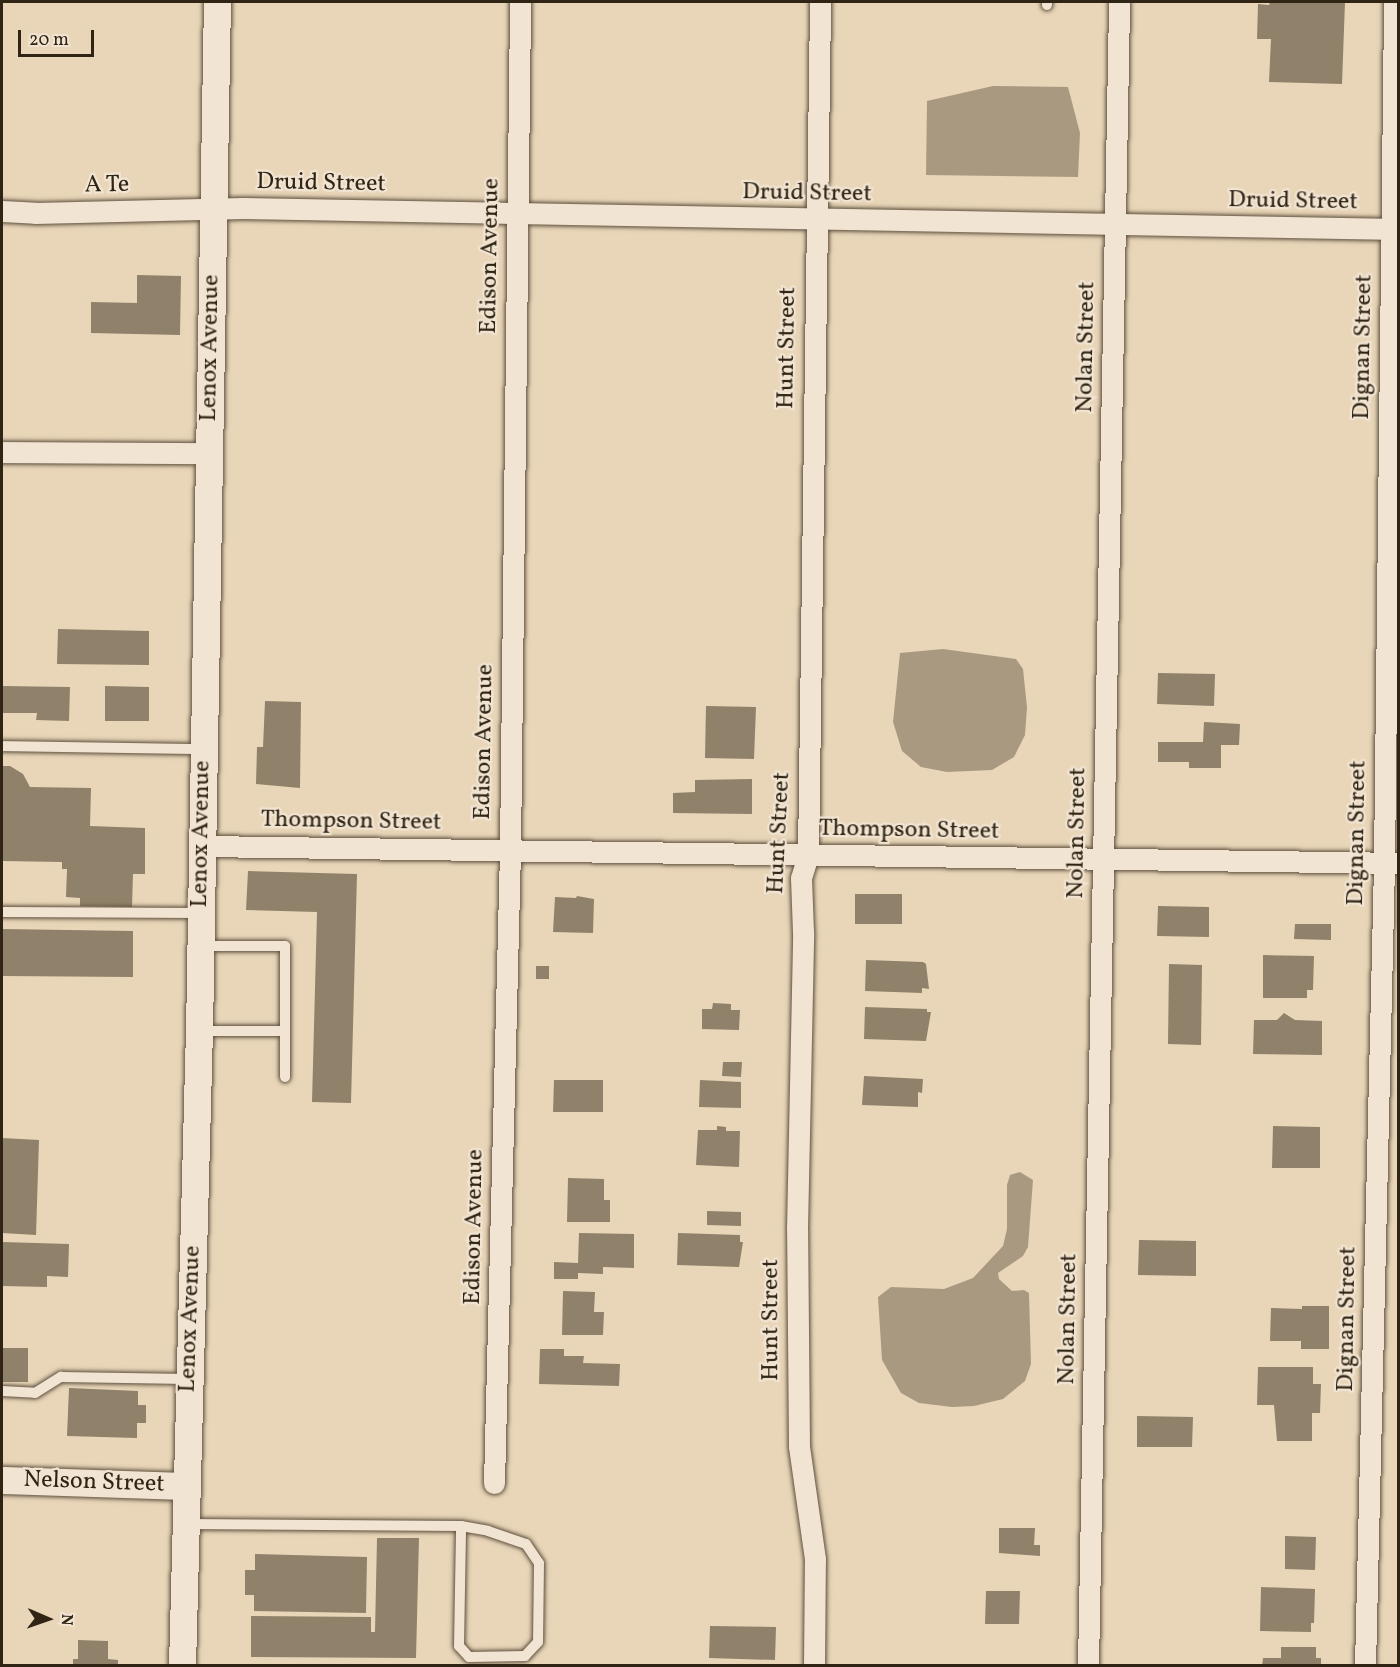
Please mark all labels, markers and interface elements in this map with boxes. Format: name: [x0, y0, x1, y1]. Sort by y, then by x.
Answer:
scale bar: [21, 18, 98, 56]
text: 20 m: [29, 28, 69, 53]
street label: Druid Street: [256, 168, 386, 200]
street label: A Te: [84, 171, 130, 201]
street label: Edison Avenue: [475, 178, 507, 334]
street label: Druid Street: [742, 178, 872, 210]
street label: Druid Street: [1228, 186, 1358, 218]
street label: Lenox Avenue: [195, 274, 227, 422]
street label: Dignan Street: [1348, 274, 1380, 420]
street label: Nolan Street: [1071, 281, 1103, 413]
street label: Hunt Street: [773, 287, 803, 409]
street label: Edison Avenue: [469, 664, 501, 820]
street label: Lenox Avenue: [186, 760, 218, 908]
street label: Dignan Street: [1342, 760, 1374, 906]
street label: Nolan Street: [1062, 767, 1094, 899]
street label: Hunt Street: [762, 771, 798, 895]
street label: Thompson Street: [260, 806, 442, 838]
street label: Thompson Street: [818, 815, 1000, 847]
street label: Edison Avenue: [459, 1149, 491, 1305]
street label: Lenox Avenue: [174, 1245, 208, 1393]
street label: Dignan Street: [1332, 1246, 1364, 1392]
street label: Nolan Street: [1053, 1253, 1085, 1385]
street label: Hunt Street: [758, 1259, 786, 1381]
street label: Nelson Street: [23, 1466, 165, 1500]
north arrow: [18, 1589, 78, 1649]
text: N: [55, 1613, 77, 1626]

